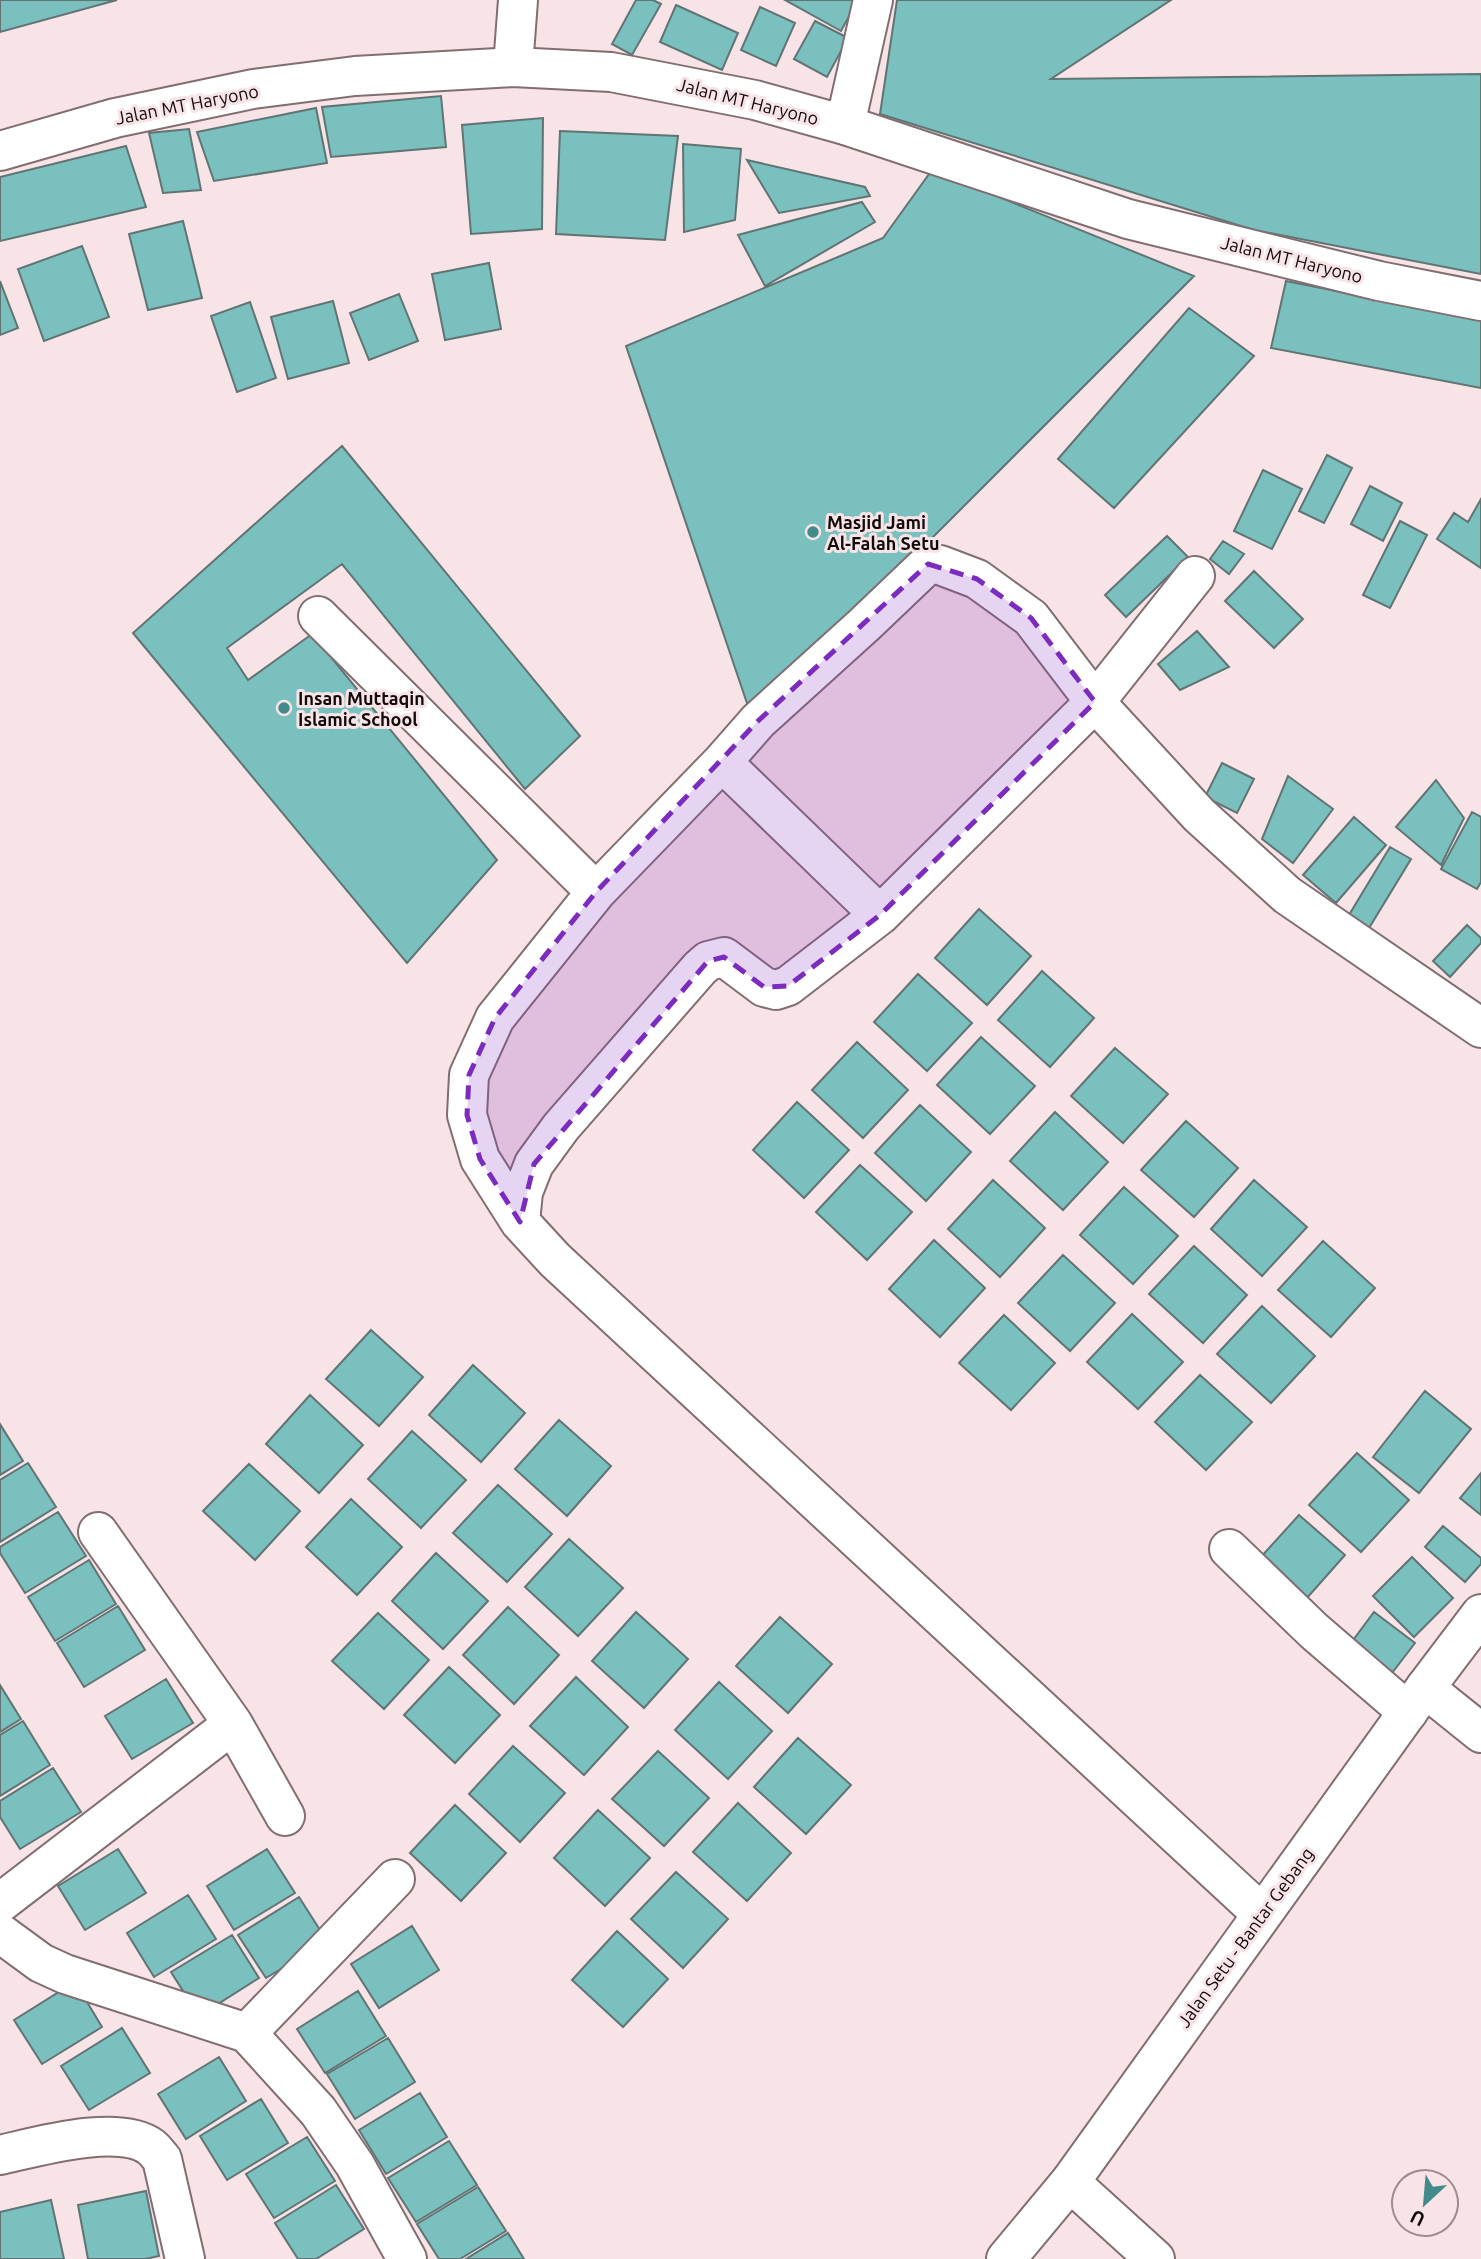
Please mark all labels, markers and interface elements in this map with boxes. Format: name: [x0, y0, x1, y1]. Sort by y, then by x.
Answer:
street label: Jalan MT Haryono: [675, 74, 821, 128]
street label: Jalan MT Haryono: [114, 80, 260, 128]
street label: Jalan MT Haryono: [1219, 232, 1365, 286]
place label: Masjid Jami Al-Falah Setu: [827, 512, 940, 553]
marker: Masjid Jami Al-Falah Setu: [805, 524, 821, 540]
place label: Insan Muttaqin Islamic School: [298, 688, 425, 729]
marker: Insan Muttaqin Islamic School: [276, 700, 292, 716]
street label: Jalan Setu - Bantar Gebang: [1173, 1843, 1317, 2031]
north arrow: [1390, 2168, 1460, 2238]
text: U: [1407, 2205, 1428, 2231]

